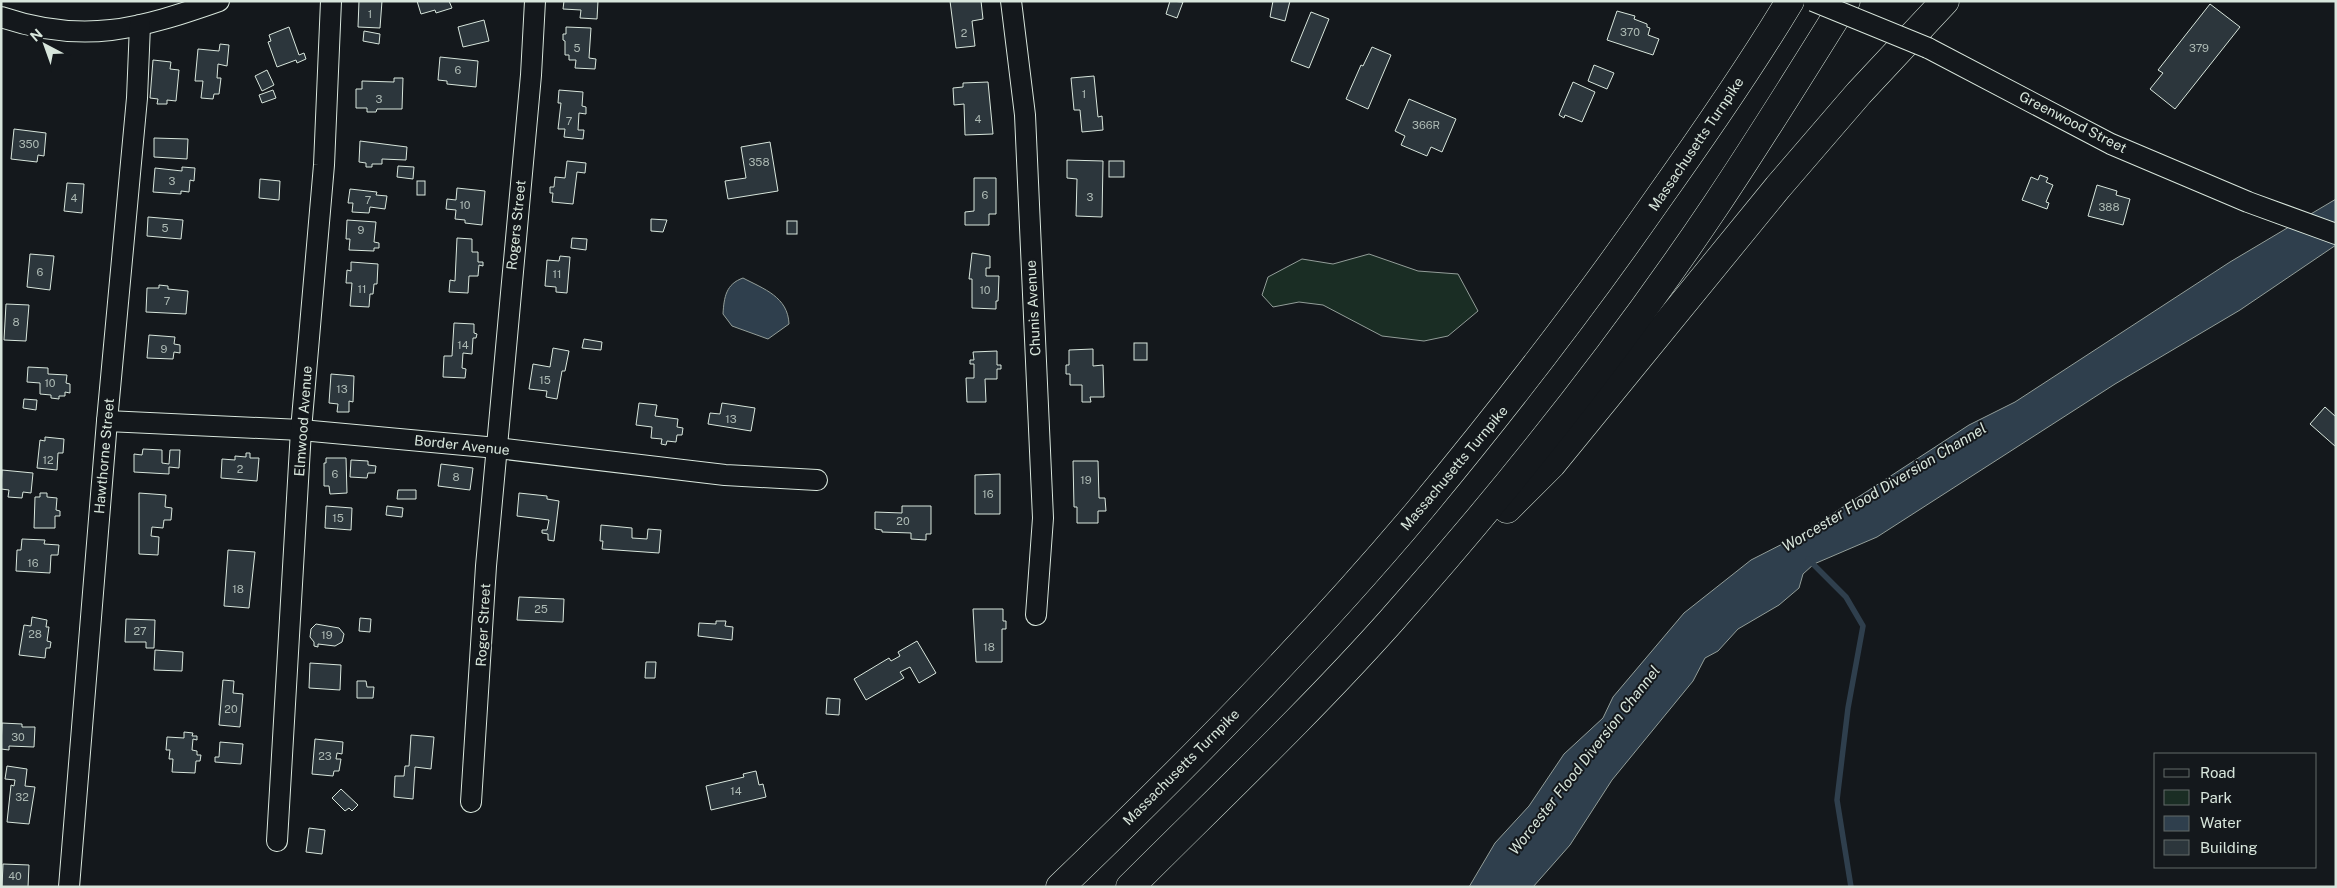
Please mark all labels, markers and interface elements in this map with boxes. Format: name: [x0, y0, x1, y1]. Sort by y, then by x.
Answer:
house number: 1: [368, 8, 372, 20]
north arrow: [20, 20, 70, 70]
text: N: [27, 26, 46, 45]
house number: 370: [1620, 26, 1640, 38]
house number: 2: [961, 27, 968, 39]
house number: 5: [573, 42, 581, 54]
house number: 379: [2189, 42, 2209, 54]
house number: 6: [455, 64, 462, 76]
street label: Massachusetts Turnpike: [1645, 74, 1747, 214]
house number: 1: [1082, 88, 1086, 100]
street label: Greenwood Street: [2017, 88, 2129, 156]
house number: 3: [376, 93, 383, 105]
house number: 4: [975, 113, 982, 125]
house number: 7: [566, 115, 573, 127]
house number: 366R: [1412, 119, 1440, 131]
house number: 350: [19, 138, 40, 150]
house number: 358: [748, 156, 770, 168]
house number: 3: [169, 175, 176, 187]
street label: Rogers Street: [503, 179, 529, 271]
house number: 6: [982, 189, 989, 201]
house number: 3: [1087, 191, 1094, 203]
house number: 4: [71, 192, 78, 204]
house number: 7: [365, 194, 372, 206]
house number: 10: [459, 199, 471, 211]
house number: 388: [2098, 201, 2120, 213]
house number: 5: [161, 222, 169, 234]
house number: 9: [358, 224, 365, 236]
street label: Chunis Avenue: [1022, 260, 1044, 356]
house number: 6: [37, 266, 44, 278]
house number: 11: [553, 268, 561, 280]
house number: 11: [358, 283, 366, 295]
house number: 10: [979, 284, 991, 296]
house number: 7: [164, 295, 171, 307]
house number: 8: [12, 316, 20, 328]
house number: 14: [457, 339, 469, 351]
house number: 9: [161, 343, 168, 355]
street label: Elmwood Avenue: [291, 365, 315, 477]
house number: 15: [539, 374, 551, 386]
house number: 10: [44, 377, 56, 389]
house number: 13: [336, 383, 348, 395]
street label: Hawthorne Street: [91, 397, 117, 515]
street label: Massachusetts Turnpike: [1397, 402, 1511, 534]
house number: 13: [725, 413, 737, 425]
water label: Worcester Flood Diversion Channel: [1779, 419, 1989, 555]
street label: Border Avenue: [413, 432, 511, 458]
house number: 12: [42, 454, 54, 466]
house number: 2: [237, 463, 244, 475]
house number: 6: [332, 468, 339, 480]
house number: 8: [452, 471, 460, 483]
house number: 19: [1080, 474, 1092, 486]
house number: 16: [982, 488, 994, 500]
house number: 15: [332, 512, 344, 524]
house number: 20: [896, 515, 910, 527]
house number: 16: [27, 557, 39, 569]
house number: 18: [232, 583, 244, 595]
street label: Roger Street: [473, 583, 493, 667]
house number: 25: [534, 603, 548, 615]
house number: 27: [133, 625, 147, 637]
house number: 28: [28, 628, 42, 640]
house number: 19: [321, 629, 333, 641]
house number: 18: [983, 641, 995, 653]
water label: Worcester Flood Diversion Channel: [1505, 662, 1663, 858]
house number: 20: [224, 703, 238, 715]
street label: Massachusetts Turnpike: [1120, 706, 1242, 828]
house number: 30: [11, 731, 25, 743]
house number: 23: [318, 750, 332, 762]
legend: [2154, 753, 2317, 868]
text: Road: [2200, 764, 2236, 781]
house number: 14: [730, 785, 742, 797]
text: Park: [2200, 789, 2232, 806]
house number: 32: [15, 791, 29, 803]
text: Water: [2200, 814, 2242, 831]
text: Building: [2200, 839, 2258, 856]
house number: 40: [8, 870, 22, 882]

